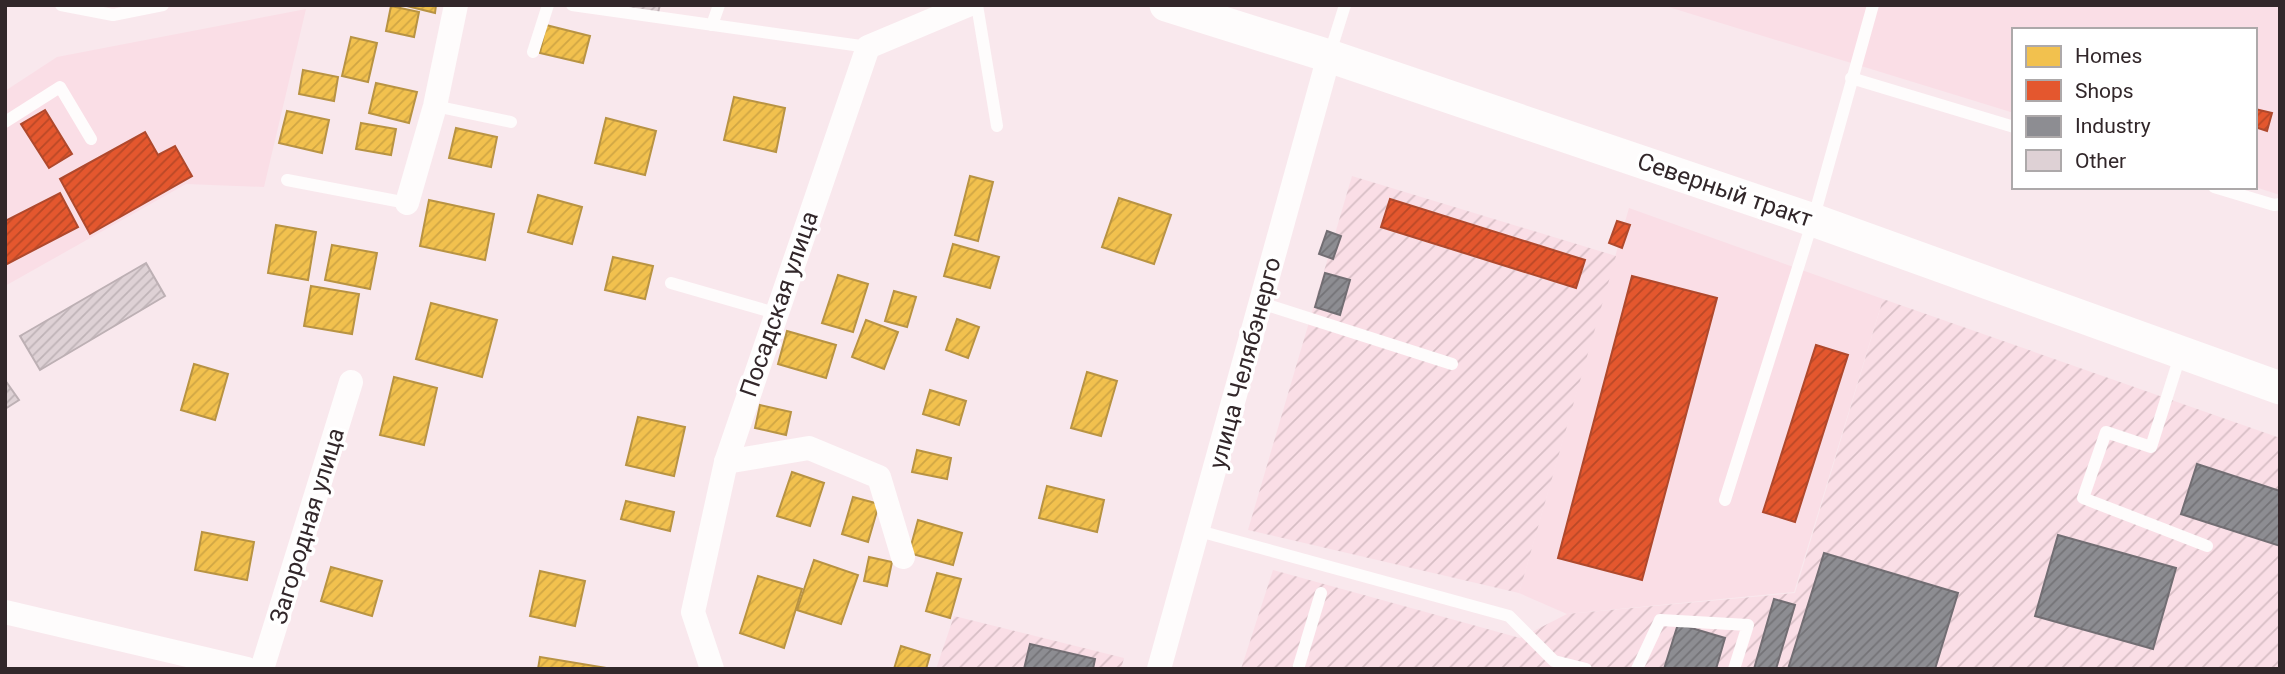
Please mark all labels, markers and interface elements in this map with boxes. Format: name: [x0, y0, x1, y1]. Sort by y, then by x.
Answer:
legend: [2012, 28, 2257, 189]
text: Homes: [2075, 44, 2142, 68]
text: Shops: [2075, 79, 2134, 103]
text: Industry: [2075, 114, 2151, 138]
street label: Северный тракт: [1634, 147, 1817, 233]
text: Other: [2075, 149, 2126, 173]
street label: Посадская улица: [734, 207, 824, 401]
street label: улица Челябэнерго: [1203, 254, 1287, 472]
street label: Загородная улица: [264, 425, 350, 627]

